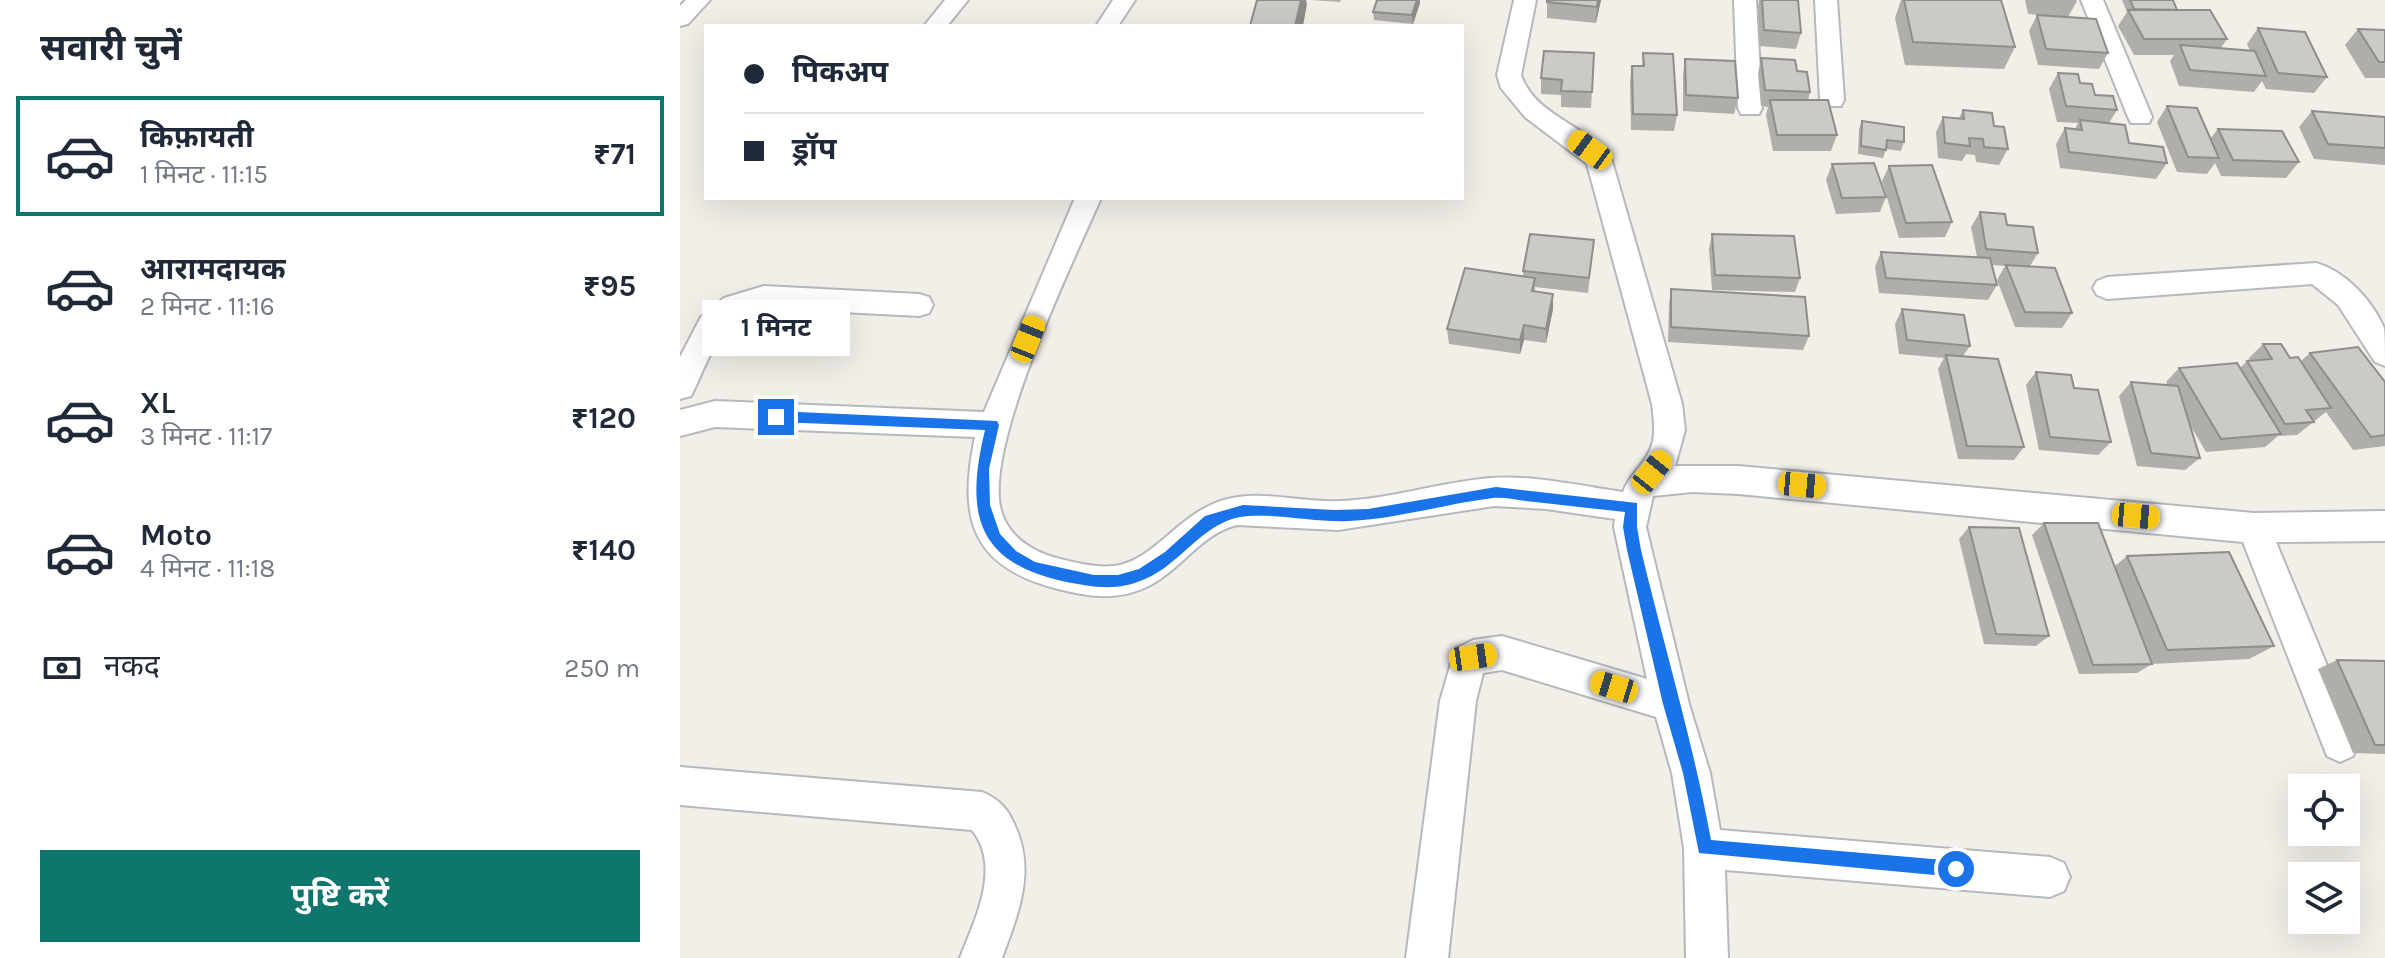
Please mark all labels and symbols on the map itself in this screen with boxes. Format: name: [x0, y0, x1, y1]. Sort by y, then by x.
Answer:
car: [1564, 126, 1616, 174]
callout: 1 मिनट: [702, 301, 850, 357]
car: [1008, 312, 1048, 366]
route end: [758, 399, 794, 435]
car: [1628, 446, 1676, 498]
car: [1777, 471, 1827, 499]
car: [2111, 502, 2161, 530]
car: [1448, 642, 1498, 672]
car: [1588, 669, 1640, 705]
route start: [1938, 851, 1974, 887]

